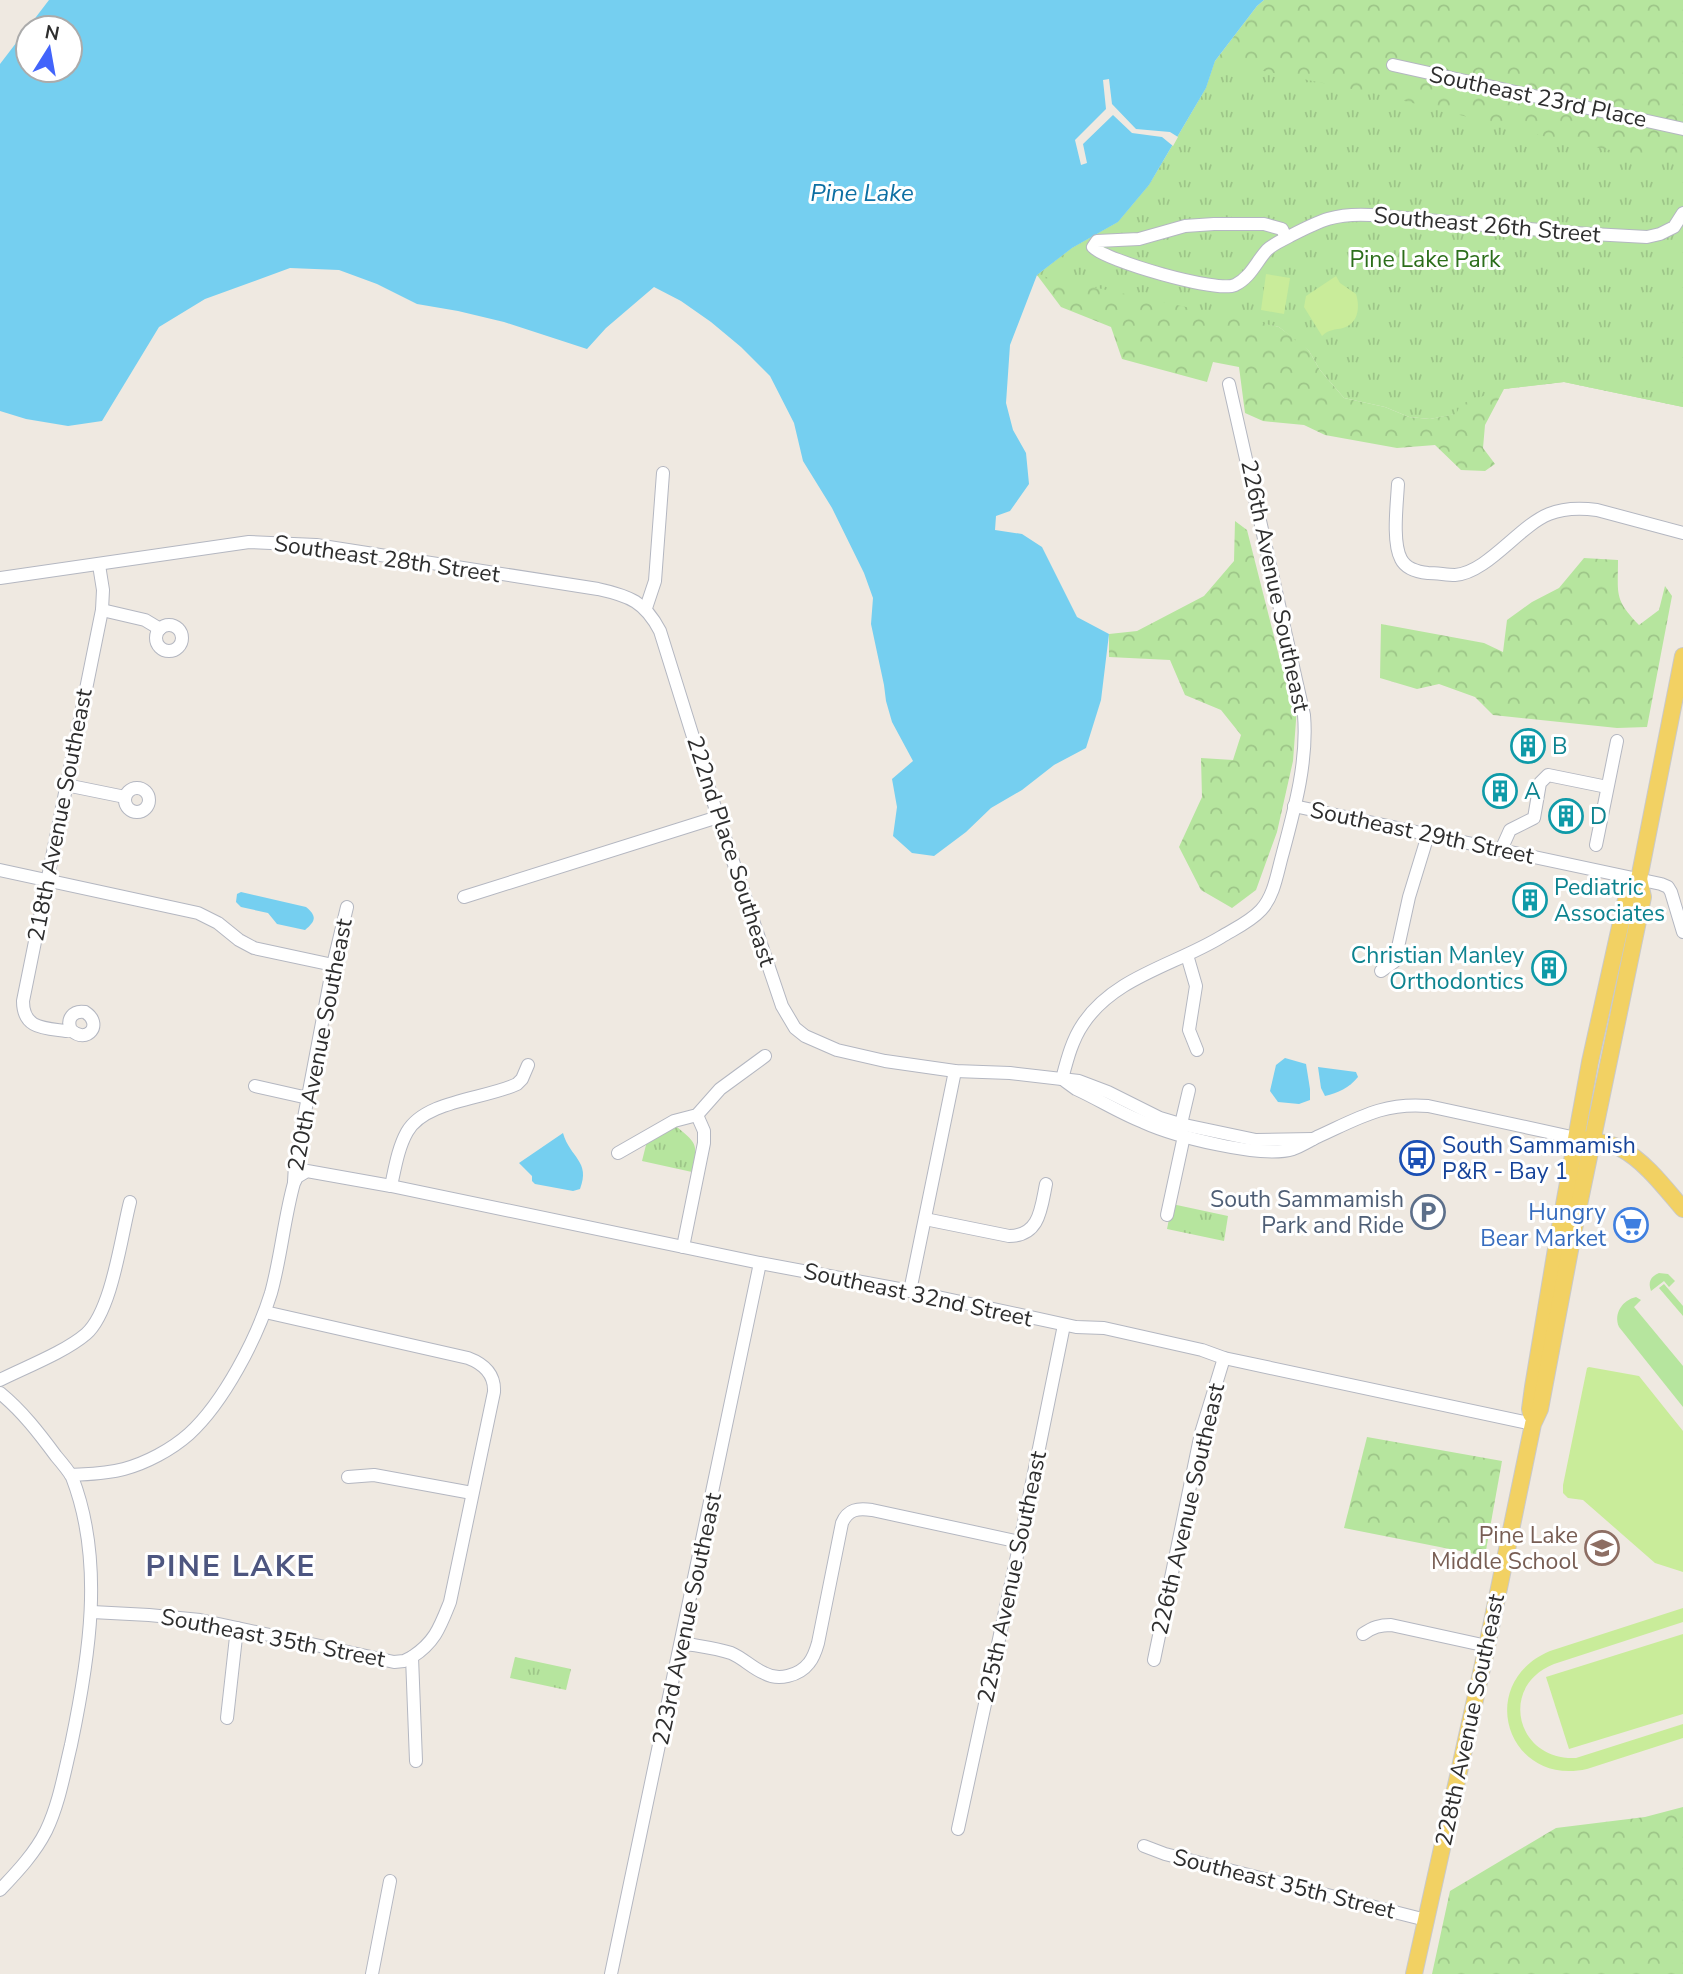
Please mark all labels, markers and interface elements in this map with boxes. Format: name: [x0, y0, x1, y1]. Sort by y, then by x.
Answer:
north arrow: [14, 14, 84, 84]
text: N: [43, 19, 62, 47]
street label: Southeast 23rd Place: [1426, 59, 1650, 135]
water label: Pine Lake: [810, 177, 914, 209]
street label: Southeast 26th Street: [1372, 200, 1603, 250]
park label: Pine Lake Park: [1349, 244, 1501, 275]
street label: 226th Avenue Southeast: [1233, 457, 1317, 716]
street label: Southeast 28th Street: [272, 528, 503, 590]
street label: 218th Avenue Southeast: [20, 685, 100, 944]
building icon: B: [1509, 727, 1547, 765]
place label: B: [1552, 731, 1568, 762]
street label: 222nd Place Southeast: [679, 732, 783, 971]
building icon: A: [1481, 772, 1519, 810]
place label: A: [1524, 776, 1541, 807]
street label: Southeast 29th Street: [1307, 794, 1537, 872]
building icon: D: [1547, 797, 1585, 835]
place label: D: [1590, 801, 1607, 832]
place label: Pediatric Associates: [1554, 872, 1665, 929]
building icon: Pediatric Associates: [1511, 881, 1549, 919]
street label: 220th Avenue Southeast: [280, 915, 360, 1174]
place label: Christian Manley Orthodontics: [1351, 940, 1524, 997]
building icon: Christian Manley Orthodontics: [1530, 949, 1568, 987]
place label: South Sammamish P&R - Bay 1: [1442, 1130, 1636, 1187]
bus stop icon: South Sammamish P&R - Bay 1: [1398, 1139, 1436, 1177]
place label: South Sammamish Park and Ride: [1210, 1184, 1404, 1241]
parking icon: South Sammamish Park and Ride: [1409, 1193, 1447, 1231]
place label: Hungry Bear Market: [1480, 1197, 1607, 1254]
supermarket icon: Hungry Bear Market: [1612, 1206, 1650, 1244]
street label: Southeast 32nd Street: [801, 1256, 1036, 1335]
street label: 226th Avenue Southeast: [1144, 1379, 1232, 1638]
street label: 225th Avenue Southeast: [970, 1447, 1054, 1706]
street label: 223rd Avenue Southeast: [645, 1489, 729, 1748]
place label: Pine Lake Middle School: [1431, 1520, 1578, 1577]
school or university icon: Pine Lake Middle School: [1583, 1529, 1621, 1567]
district label: PINE LAKE: [146, 1546, 317, 1587]
street label: 228th Avenue Southeast: [1428, 1590, 1512, 1849]
street label: Southeast 35th Street: [158, 1601, 389, 1675]
street label: Southeast 35th Street: [1170, 1841, 1399, 1927]

